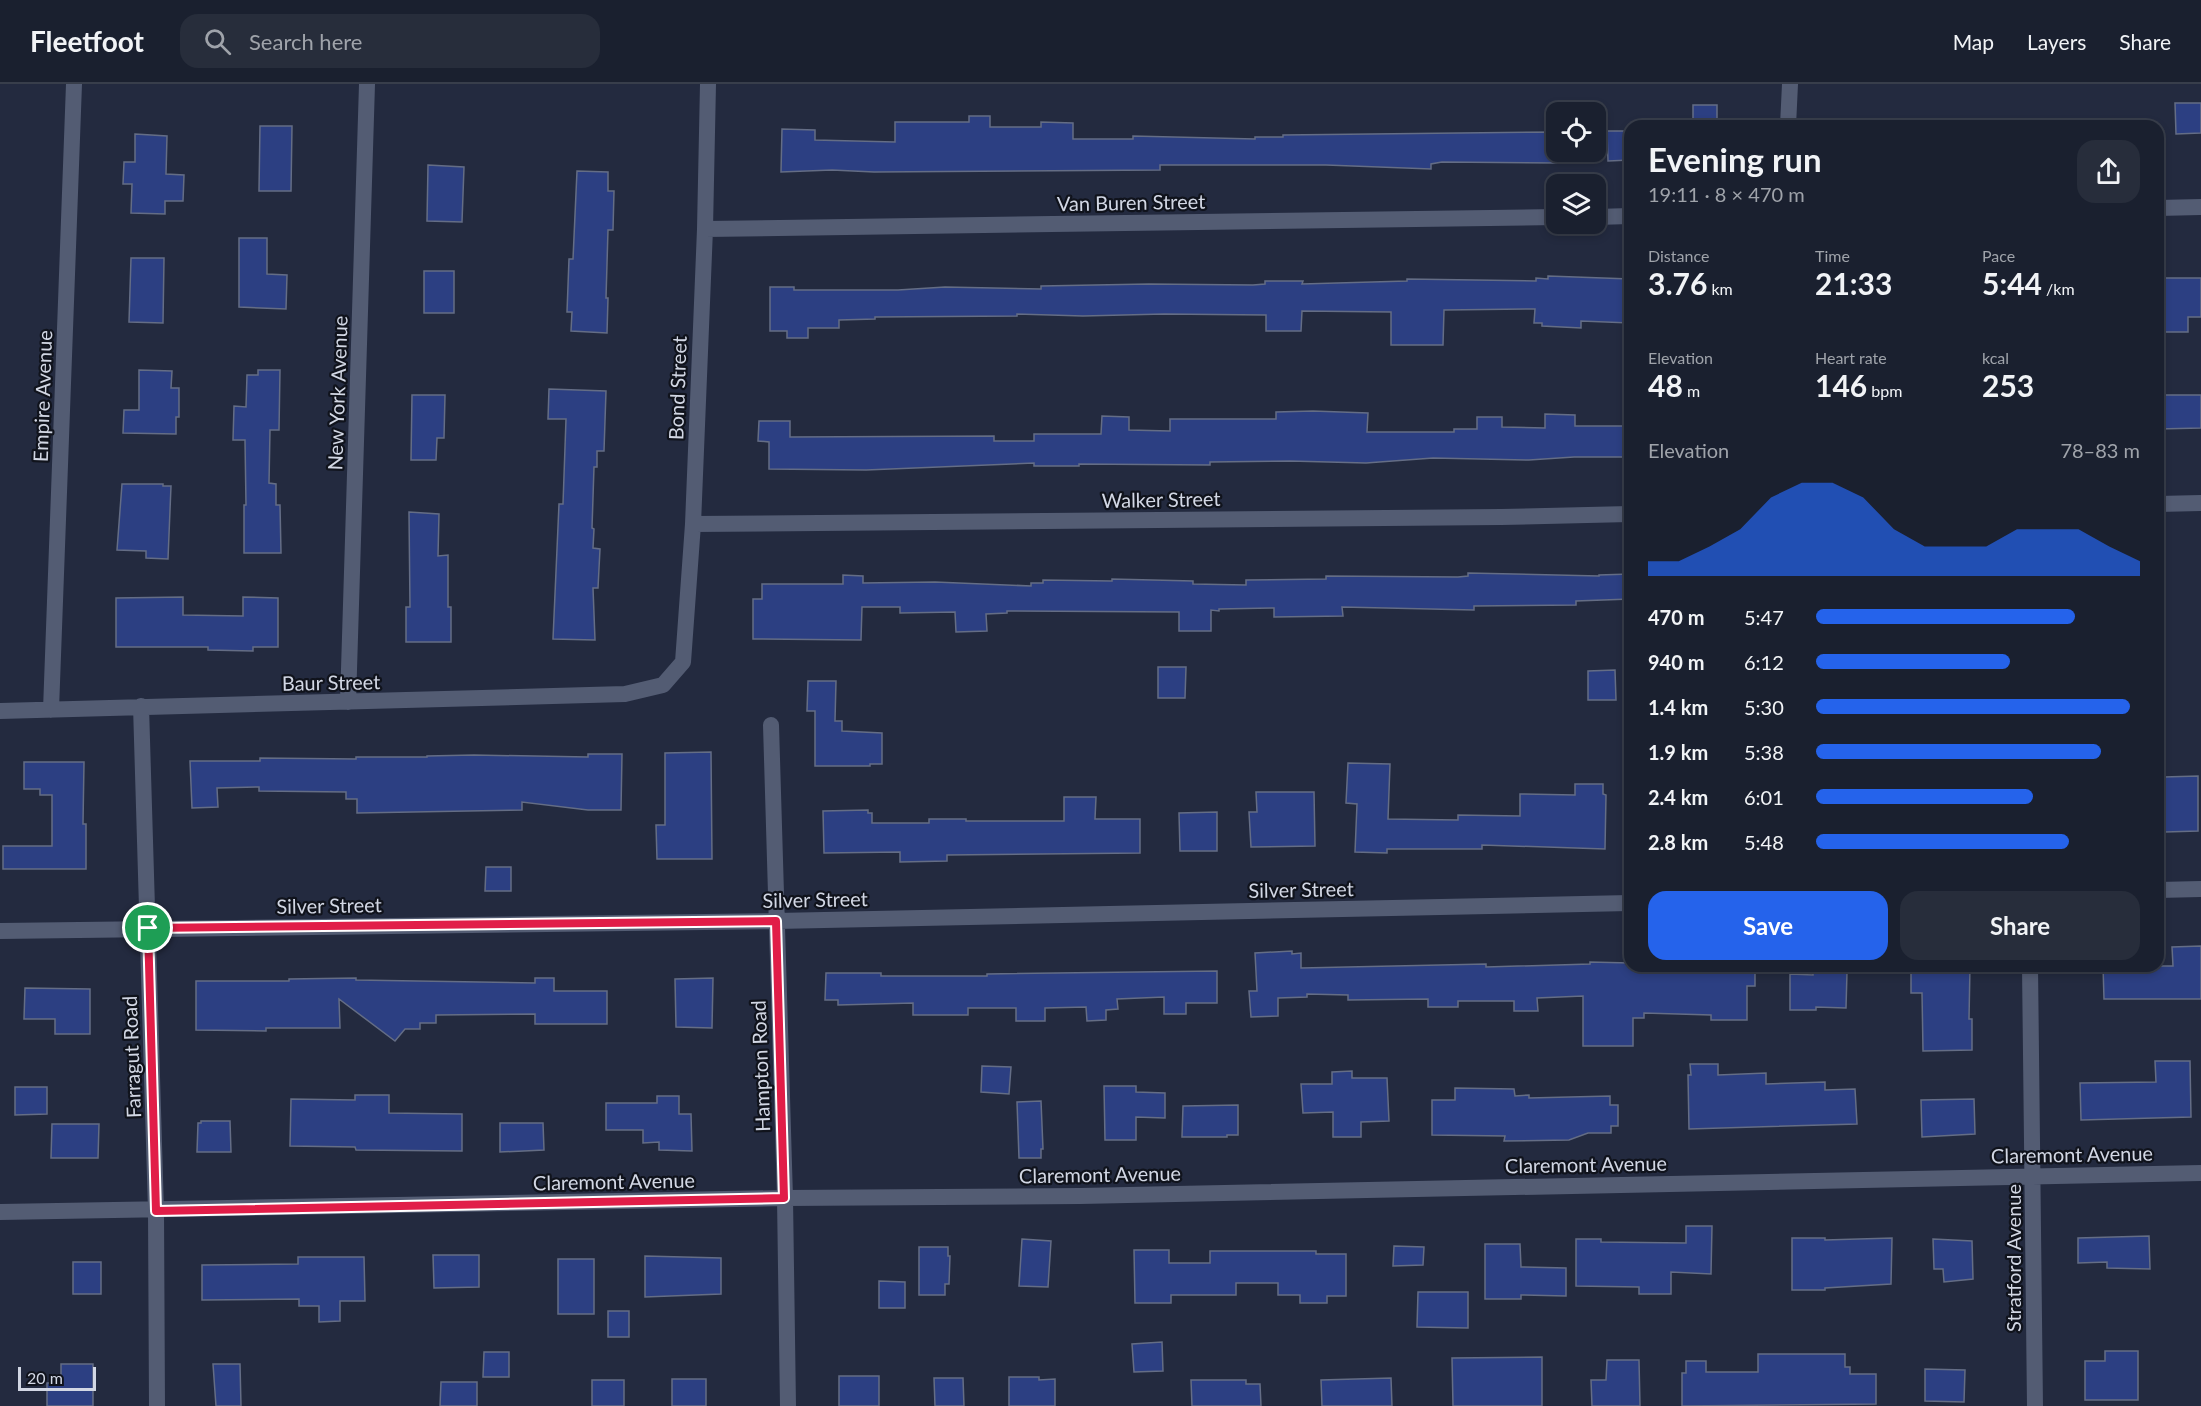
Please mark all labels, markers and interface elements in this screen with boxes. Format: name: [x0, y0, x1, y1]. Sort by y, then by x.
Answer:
search box: [180, 14, 600, 68]
text: Fleetfoot: [30, 24, 144, 58]
icon: search: [201, 25, 234, 58]
text: Search here: [249, 28, 362, 55]
text: Map: [1953, 29, 1994, 54]
text: Layers: [2027, 29, 2086, 54]
text: Share: [2119, 29, 2171, 54]
map controls: [1546, 102, 1606, 234]
button: locate: [1546, 102, 1606, 162]
text: Evening run: [1648, 139, 1822, 179]
button: share: [2077, 140, 2140, 203]
button: layers: [1546, 174, 1606, 234]
text: 19:11 · 8 × 470 m: [1648, 182, 1805, 206]
street label: Van Buren Street: [1057, 189, 1205, 215]
text: Distance: [1648, 246, 1709, 265]
text: Time: [1815, 246, 1850, 265]
text: Pace: [1982, 246, 2015, 265]
text: 3.76: [1648, 265, 1707, 301]
text: 21:33: [1815, 265, 1892, 301]
text: 5:44: [1982, 265, 2042, 301]
text: km: [1707, 279, 1733, 298]
text: /km: [2042, 279, 2075, 298]
street label: New York Avenue: [322, 315, 352, 471]
street label: Empire Avenue: [28, 330, 56, 462]
street label: Bond Street: [663, 335, 691, 441]
text: Elevation: [1648, 348, 1713, 367]
text: Heart rate: [1815, 348, 1887, 367]
text: kcal: [1982, 348, 2009, 367]
text: 48: [1648, 367, 1683, 403]
text: 146: [1815, 367, 1867, 403]
text: 253: [1982, 367, 2034, 403]
text: m: [1683, 381, 1700, 400]
text: bpm: [1867, 381, 1902, 400]
text: Elevation: [1648, 438, 1729, 462]
text: 78–83 m: [2060, 438, 2140, 462]
street label: Walker Street: [1101, 486, 1221, 512]
text: 470 m: [1648, 605, 1704, 629]
text: 5:47: [1744, 605, 1784, 629]
text: 940 m: [1648, 650, 1704, 674]
text: 6:12: [1744, 650, 1784, 674]
street label: Baur Street: [282, 669, 380, 695]
text: 1.4 km: [1648, 695, 1708, 719]
text: 5:30: [1744, 695, 1784, 719]
text: 1.9 km: [1648, 740, 1708, 764]
text: 5:38: [1744, 740, 1784, 764]
text: 2.4 km: [1648, 785, 1708, 809]
text: 6:01: [1744, 785, 1784, 809]
text: 2.8 km: [1648, 830, 1708, 854]
text: 5:48: [1744, 830, 1784, 854]
street label: Silver Street: [1248, 876, 1354, 902]
street label: Silver Street: [762, 886, 868, 912]
button: Save: [1648, 891, 1888, 960]
button: Share: [1900, 891, 2140, 960]
street label: Silver Street: [276, 892, 382, 918]
pin: [122, 902, 173, 953]
icon: arrive: [131, 911, 164, 944]
street label: Farragut Road: [117, 995, 145, 1119]
street label: Hampton Road: [746, 1000, 774, 1132]
street label: Claremont Avenue: [1991, 1141, 2153, 1167]
street label: Claremont Avenue: [1505, 1151, 1667, 1177]
street label: Claremont Avenue: [1019, 1161, 1181, 1187]
street label: Claremont Avenue: [533, 1168, 695, 1194]
street label: Stratford Avenue: [2001, 1184, 2025, 1332]
scale bar: [18, 1364, 96, 1392]
text: 20 m: [27, 1368, 63, 1387]

